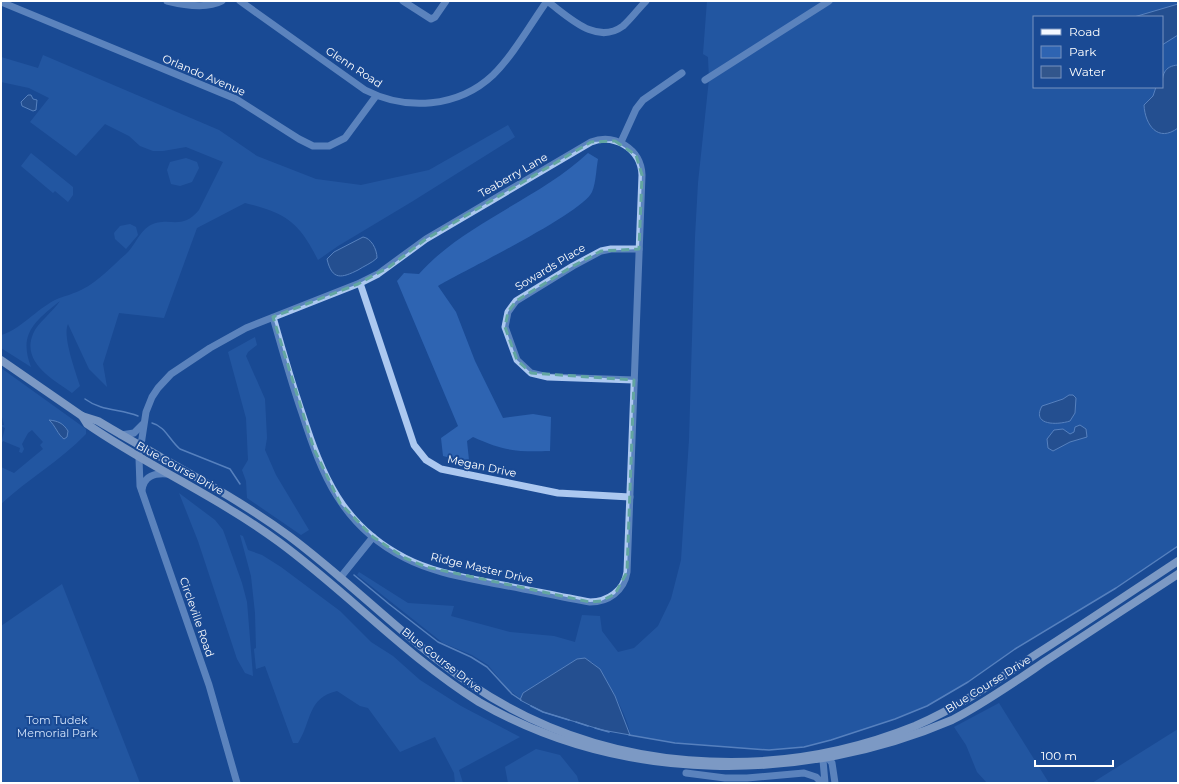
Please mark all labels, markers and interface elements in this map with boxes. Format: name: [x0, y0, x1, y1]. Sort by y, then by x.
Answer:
legend: [1033, 16, 1163, 88]
text: Road: [1069, 24, 1100, 39]
street label: Glenn Road: [323, 44, 385, 90]
text: Park: [1069, 44, 1097, 59]
street label: Orlando Avenue: [160, 51, 248, 99]
text: Water: [1069, 64, 1106, 79]
street label: Teaberry Lane: [476, 149, 550, 200]
street label: Sowards Place: [512, 240, 588, 293]
street label: Blue Course Drive: [134, 438, 227, 498]
street label: Megan Drive: [446, 452, 518, 480]
street label: Ridge Master Drive: [429, 549, 535, 587]
street label: Circleville Road: [177, 575, 217, 659]
street label: Blue Course Drive: [399, 624, 485, 696]
street label: Blue Course Drive: [943, 652, 1034, 716]
park label: Tom Tudek Memorial Park: [17, 713, 98, 740]
scale bar: [1035, 742, 1113, 768]
text: 100 m: [1041, 748, 1077, 763]

